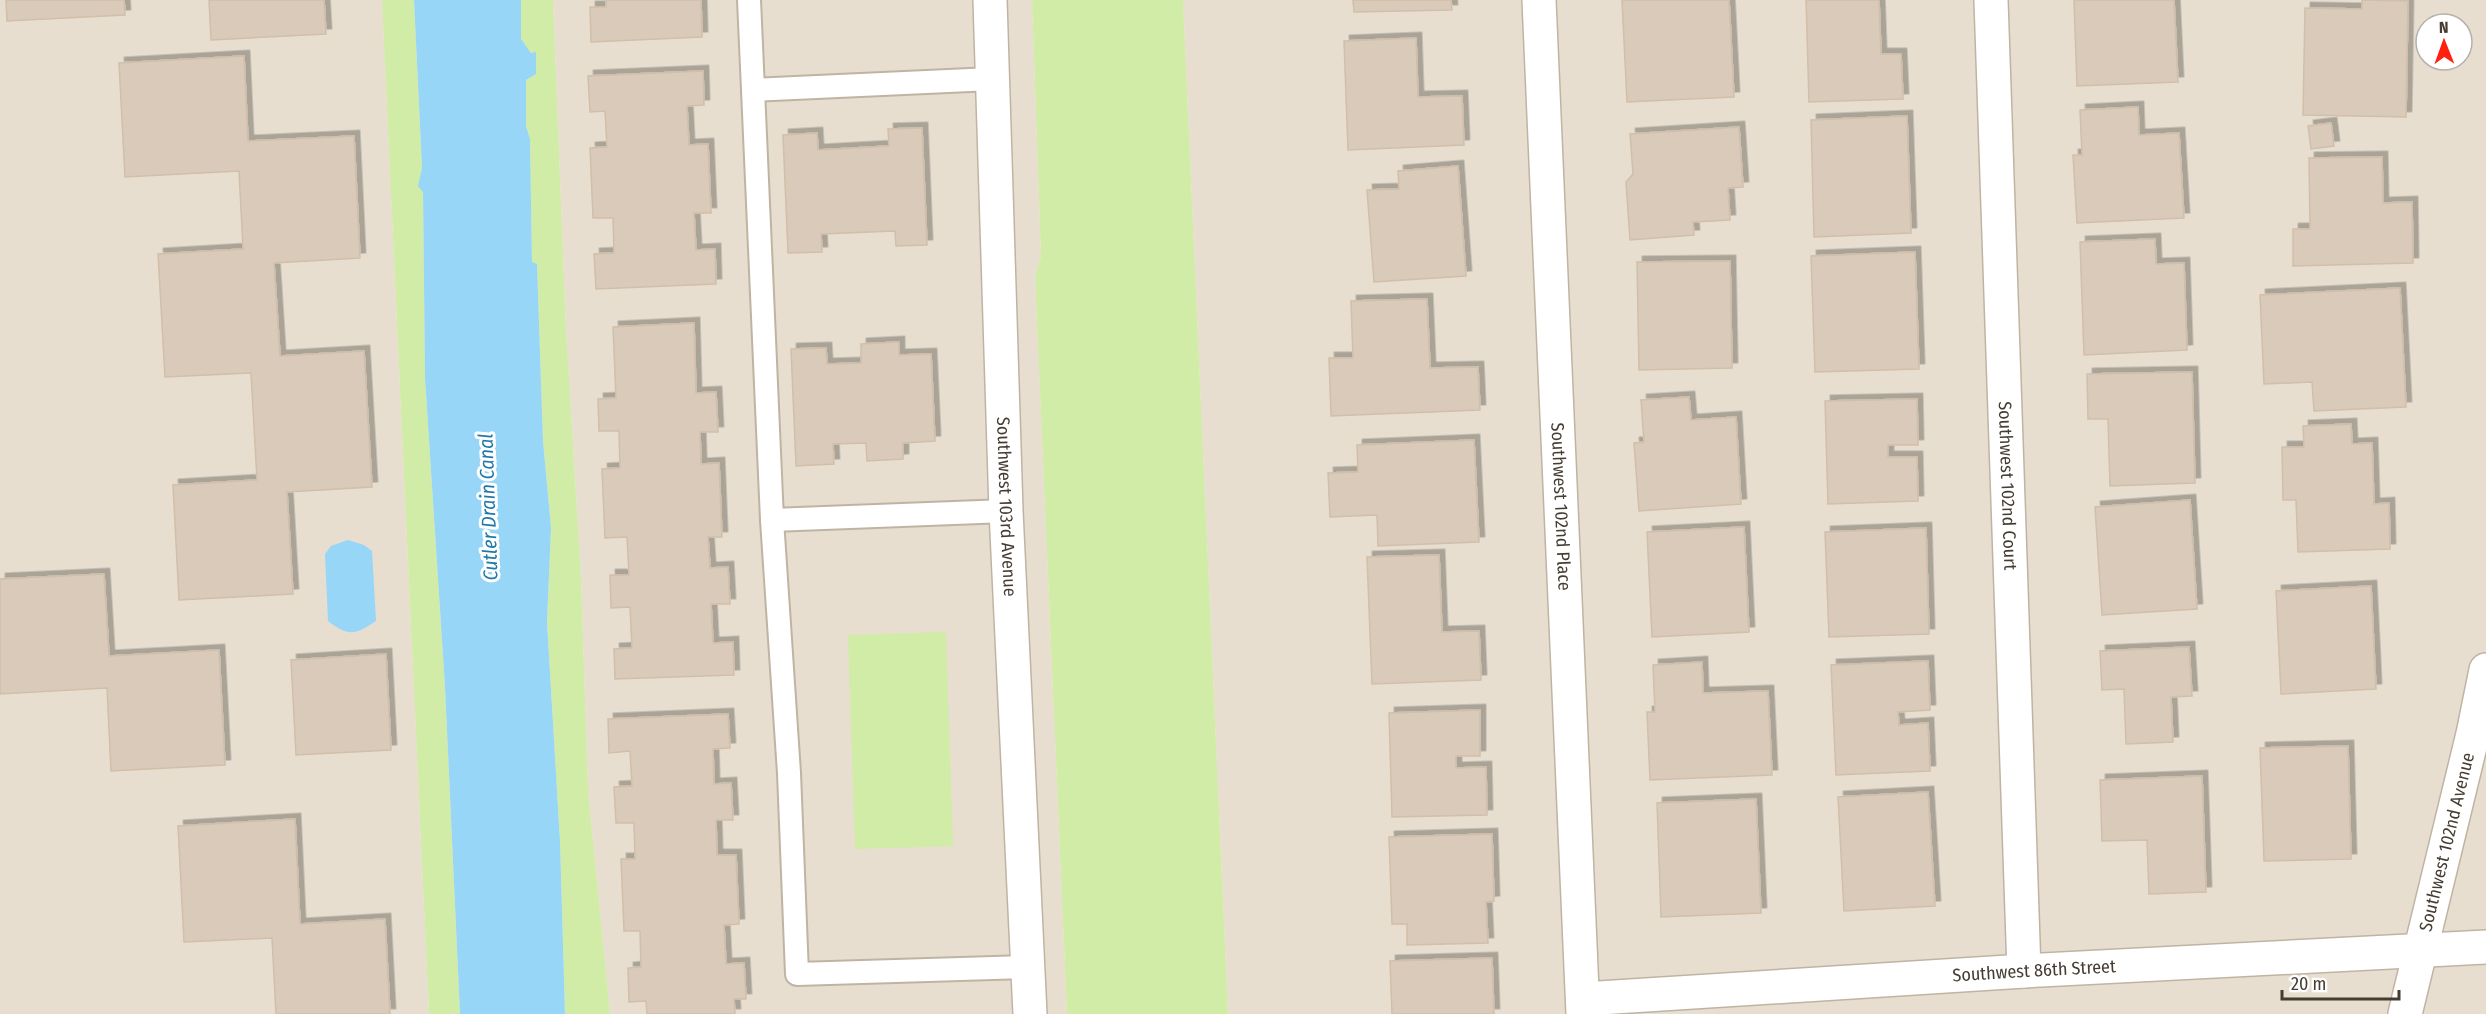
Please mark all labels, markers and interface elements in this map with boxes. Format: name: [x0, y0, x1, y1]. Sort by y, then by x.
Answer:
north arrow: [2414, 12, 2474, 72]
text: N: [2439, 18, 2449, 37]
street label: Southwest 102nd Court: [1994, 401, 2021, 571]
street label: Southwest 103rd Avenue: [992, 416, 1021, 597]
street label: Southwest 102nd Place: [1546, 422, 1576, 591]
water label: Cutler Drain Canal: [473, 433, 503, 581]
street label: Southwest 102nd Avenue: [2414, 750, 2479, 934]
street label: Southwest 86th Street: [1952, 955, 2116, 987]
scale bar: [2282, 963, 2399, 1001]
text: 20 m: [2291, 973, 2326, 995]

